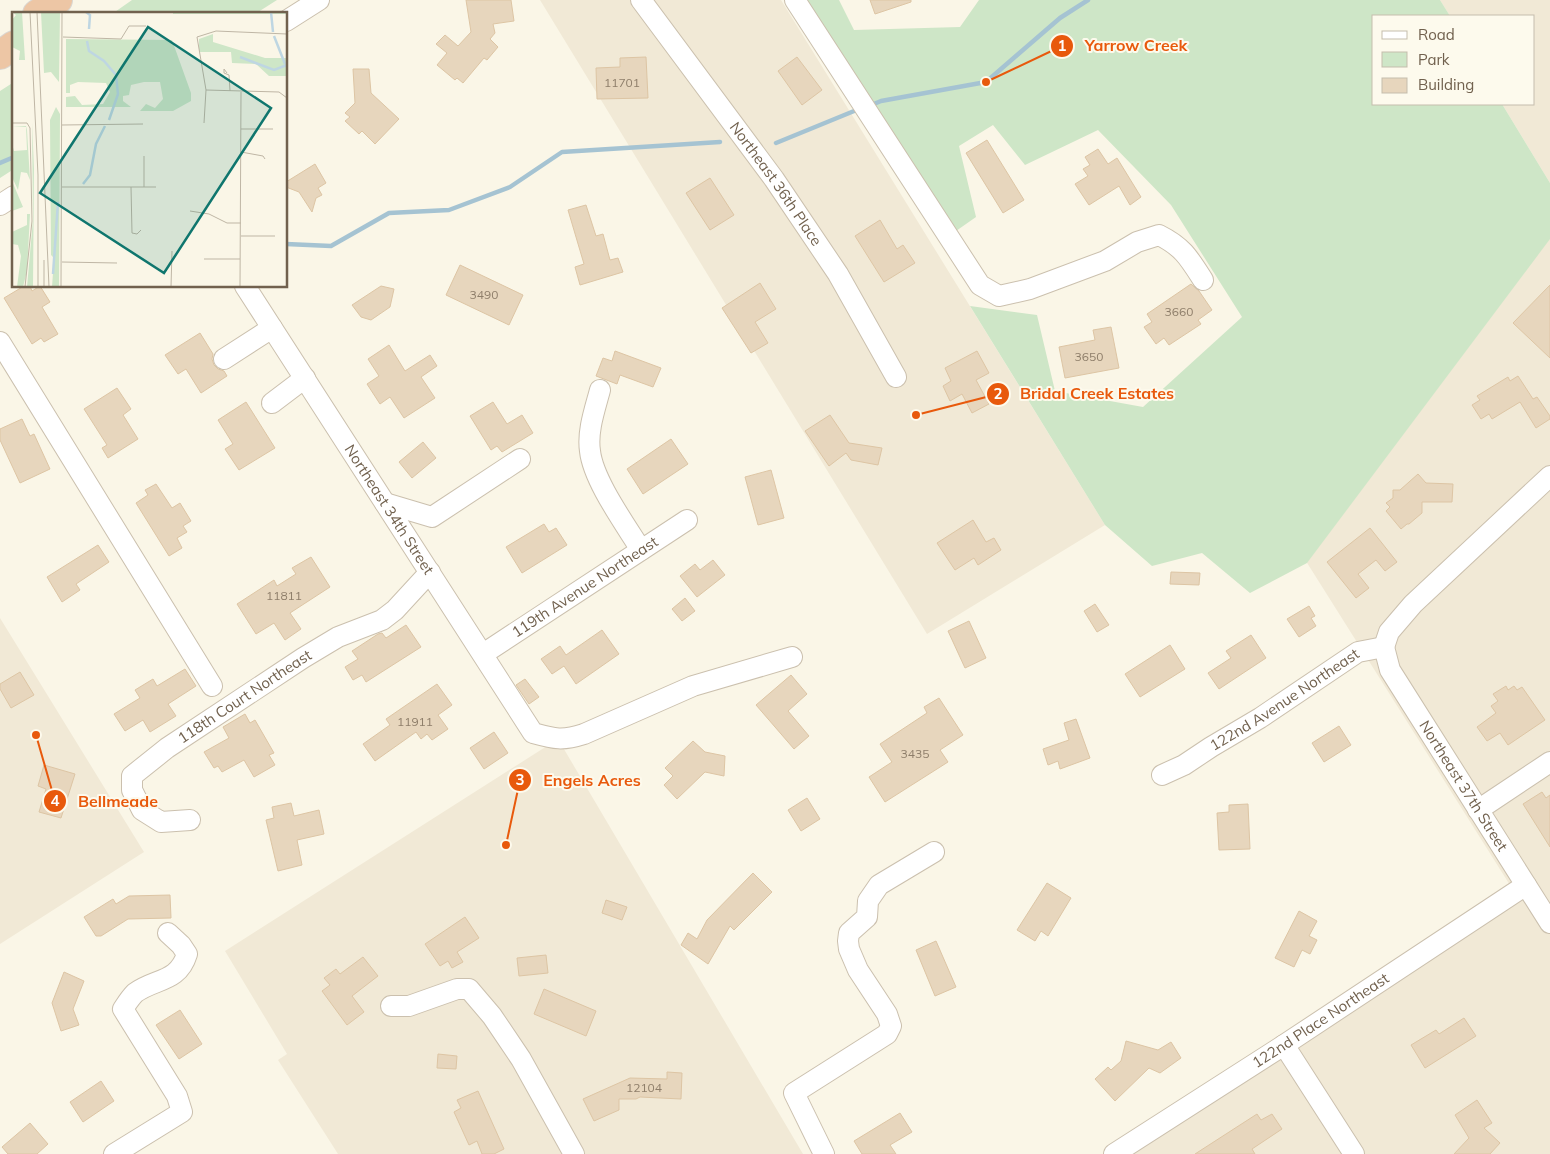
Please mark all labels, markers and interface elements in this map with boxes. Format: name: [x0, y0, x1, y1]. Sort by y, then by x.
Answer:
inset map: [12, 12, 288, 288]
legend: [1372, 15, 1535, 105]
text: Road: [1418, 25, 1455, 44]
callout: Yarrow Creek: [1050, 30, 1197, 61]
text: Yarrow Creek: [1084, 35, 1188, 55]
text: 1: [1057, 36, 1067, 55]
text: Park: [1418, 50, 1450, 69]
house number: 11701: [604, 75, 640, 90]
text: Building: [1418, 75, 1474, 94]
street label: Northeast 36th Place: [726, 118, 826, 249]
house number: 3490: [470, 287, 498, 302]
house number: 3660: [1165, 304, 1193, 319]
house number: 3650: [1075, 349, 1103, 364]
callout: Bridal Creek Estates: [985, 378, 1184, 409]
text: Bridal Creek Estates: [1020, 383, 1174, 403]
text: 2: [993, 384, 1003, 403]
street label: Northeast 34th Street: [341, 441, 438, 578]
street label: 119th Avenue Northeast: [508, 532, 661, 641]
house number: 11811: [266, 588, 302, 603]
street label: 122nd Avenue Northeast: [1206, 644, 1363, 755]
street label: 118th Court Northeast: [174, 645, 315, 747]
house number: 11911: [397, 714, 433, 729]
street label: Northeast 37th Street: [1415, 717, 1512, 855]
house number: 3435: [901, 746, 929, 761]
callout: Engels Acres: [508, 765, 650, 796]
text: 3: [515, 770, 525, 789]
text: Engels Acres: [543, 770, 641, 790]
callout: Bellmeade: [43, 786, 168, 817]
text: 4: [50, 791, 60, 810]
text: Bellmeade: [78, 791, 158, 811]
street label: 122nd Place Northeast: [1248, 968, 1392, 1072]
house number: 12104: [626, 1080, 662, 1095]

